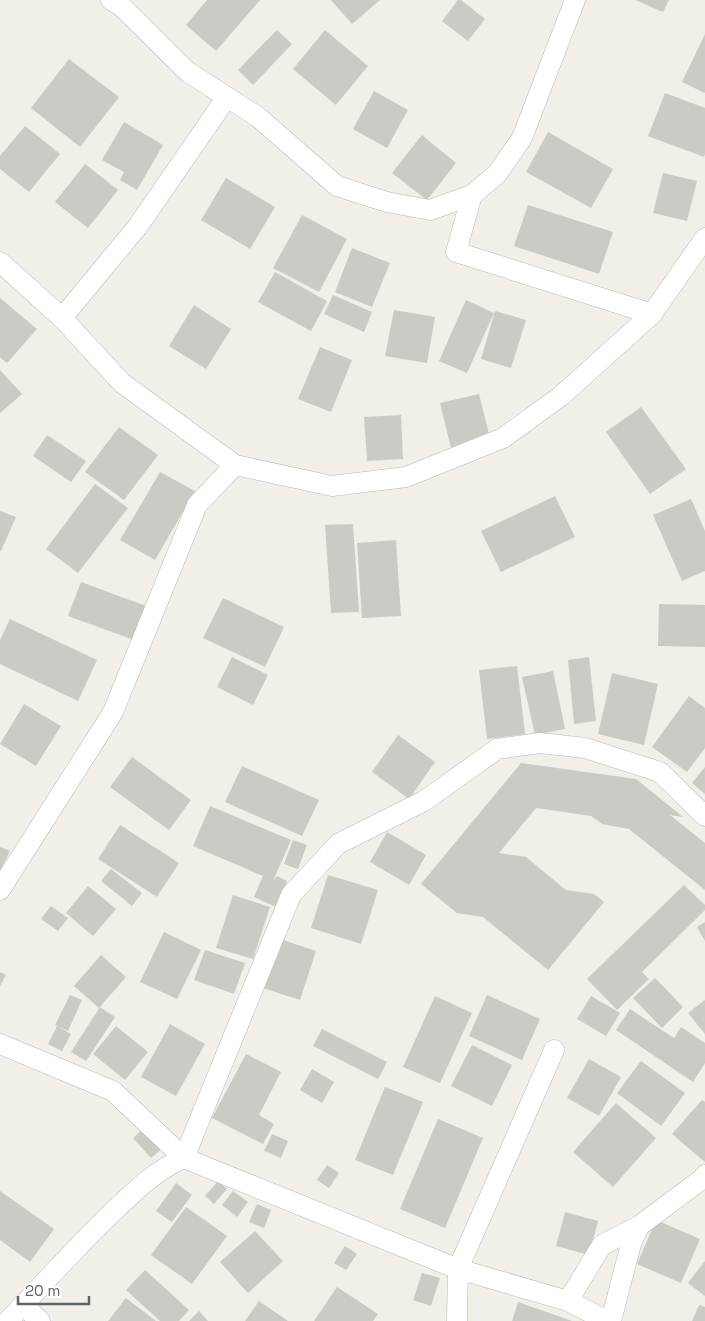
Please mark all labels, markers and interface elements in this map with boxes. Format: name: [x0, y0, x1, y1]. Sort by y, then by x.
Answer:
scale bar: [18, 1274, 89, 1306]
text: 20 m: [25, 1281, 60, 1300]

